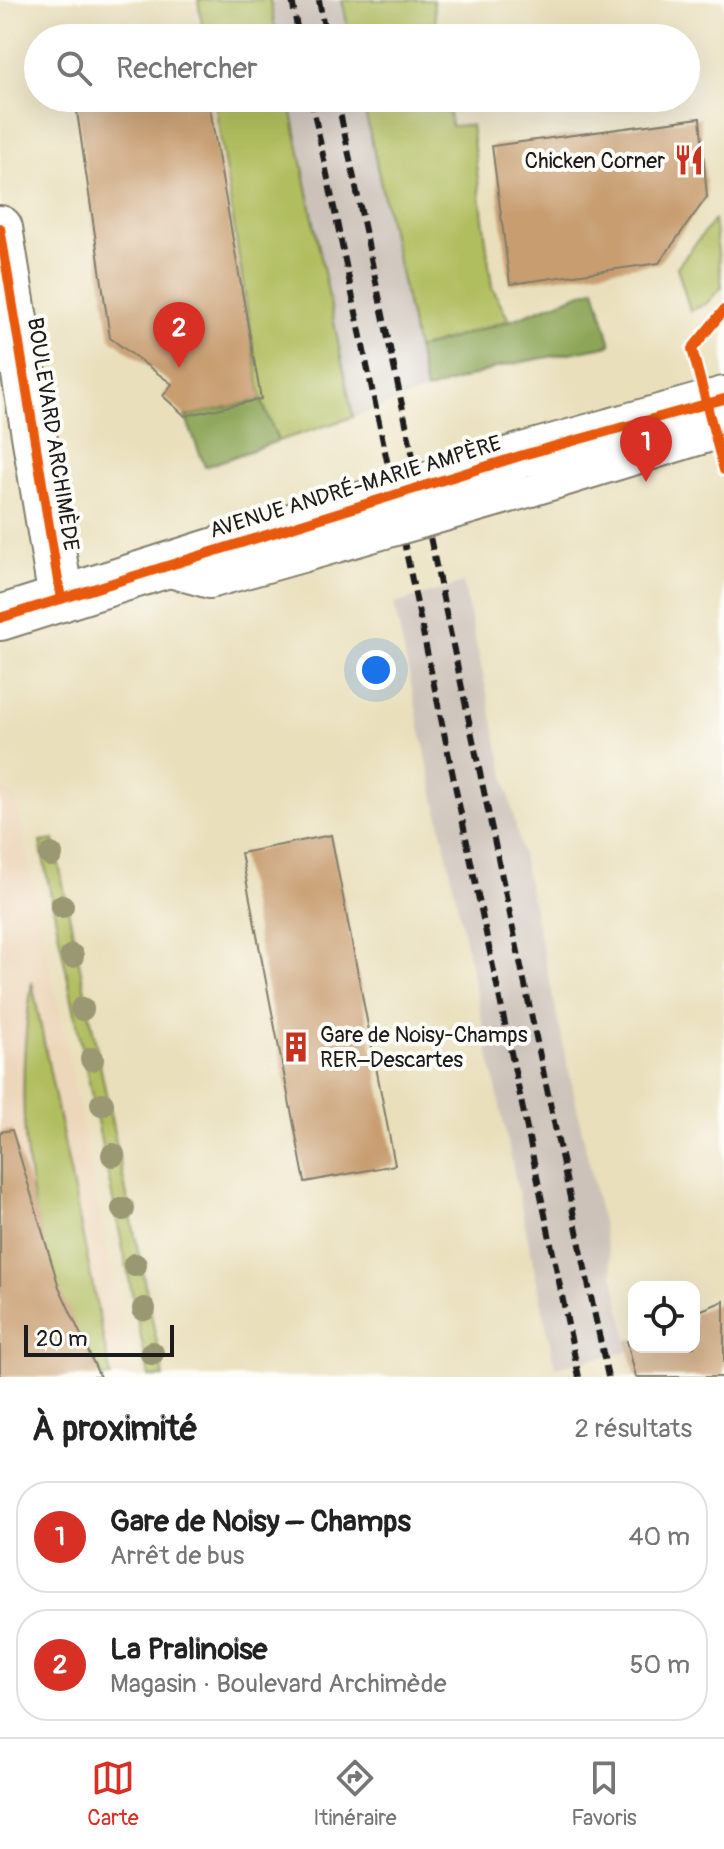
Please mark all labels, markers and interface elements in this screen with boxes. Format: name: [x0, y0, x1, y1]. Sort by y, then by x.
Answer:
search box: [24, 24, 700, 112]
icon: search: [52, 46, 96, 90]
text: Rechercher: [116, 50, 258, 87]
restaurant icon: Chicken Corner: [672, 143, 706, 177]
place label: Chicken Corner: [525, 147, 665, 175]
pin: 2: [153, 302, 205, 368]
street label: BOULEVARD ARCHIMÈDE: [21, 315, 85, 553]
pin: 1: [620, 416, 672, 482]
street label: AVENUE ANDRÉ-MARIE AMPÈRE: [206, 429, 505, 545]
your location: [356, 650, 396, 690]
place label: Gare de Noisy-Champs RER–Descartes: [320, 1021, 528, 1074]
building icon: Gare de Noisy-Champs RER–Descartes: [279, 1030, 313, 1064]
map controls: [628, 1281, 700, 1353]
button: locate: [628, 1281, 700, 1353]
scale bar: [24, 1321, 174, 1357]
text: 20 m: [36, 1325, 88, 1353]
text: À proximité: [32, 1408, 198, 1451]
text: 2 résultats: [574, 1413, 692, 1445]
text: Gare de Noisy – Champs: [110, 1503, 411, 1540]
text: 1: [55, 1521, 65, 1553]
text: 40 m: [628, 1521, 690, 1553]
text: Arrêt de bus: [110, 1540, 244, 1572]
text: La Pralinoise: [110, 1631, 267, 1668]
text: 2: [53, 1649, 67, 1681]
text: 50 m: [629, 1649, 690, 1681]
text: Magasin · Boulevard Archimède: [110, 1668, 447, 1700]
tab: Carte: [87, 1756, 139, 1832]
tab: Itinéraire: [313, 1756, 397, 1832]
tab: Favoris: [571, 1756, 637, 1832]

